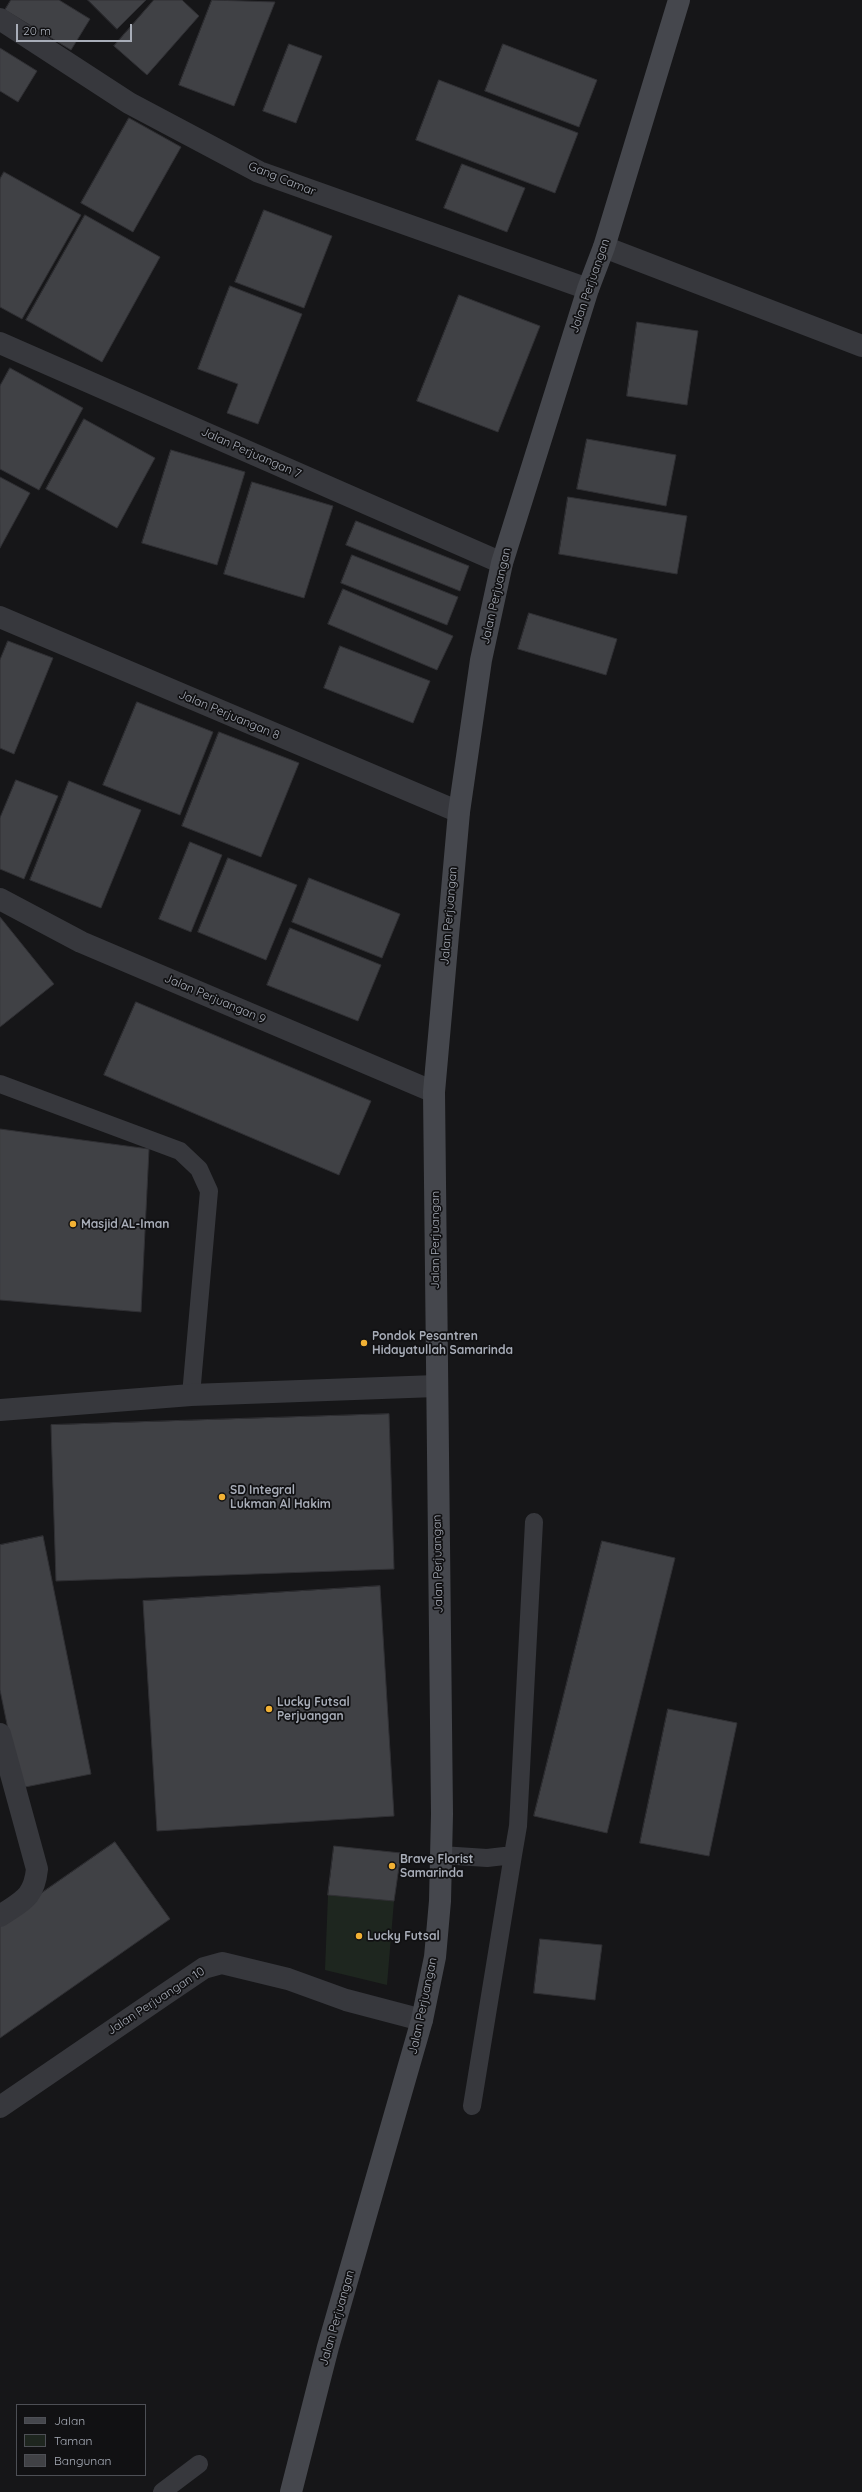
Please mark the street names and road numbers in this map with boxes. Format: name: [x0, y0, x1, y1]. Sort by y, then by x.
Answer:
street label: Gang Camar: [246, 159, 318, 199]
street label: Jalan Perjuangan: [567, 237, 613, 335]
street label: Jalan Perjuangan 7: [199, 424, 303, 482]
street label: Jalan Perjuangan: [478, 546, 514, 646]
street label: Jalan Perjuangan 8: [176, 687, 282, 743]
street label: Jalan Perjuangan: [438, 866, 460, 966]
street label: Jalan Perjuangan 9: [162, 971, 268, 1027]
street label: Jalan Perjuangan: [428, 1191, 442, 1289]
street label: Jalan Perjuangan: [430, 1515, 446, 1613]
street label: Jalan Perjuangan: [406, 1956, 440, 2056]
street label: Jalan Perjuangan 10: [105, 1964, 207, 2038]
street label: Jalan Perjuangan: [316, 2269, 358, 2367]

